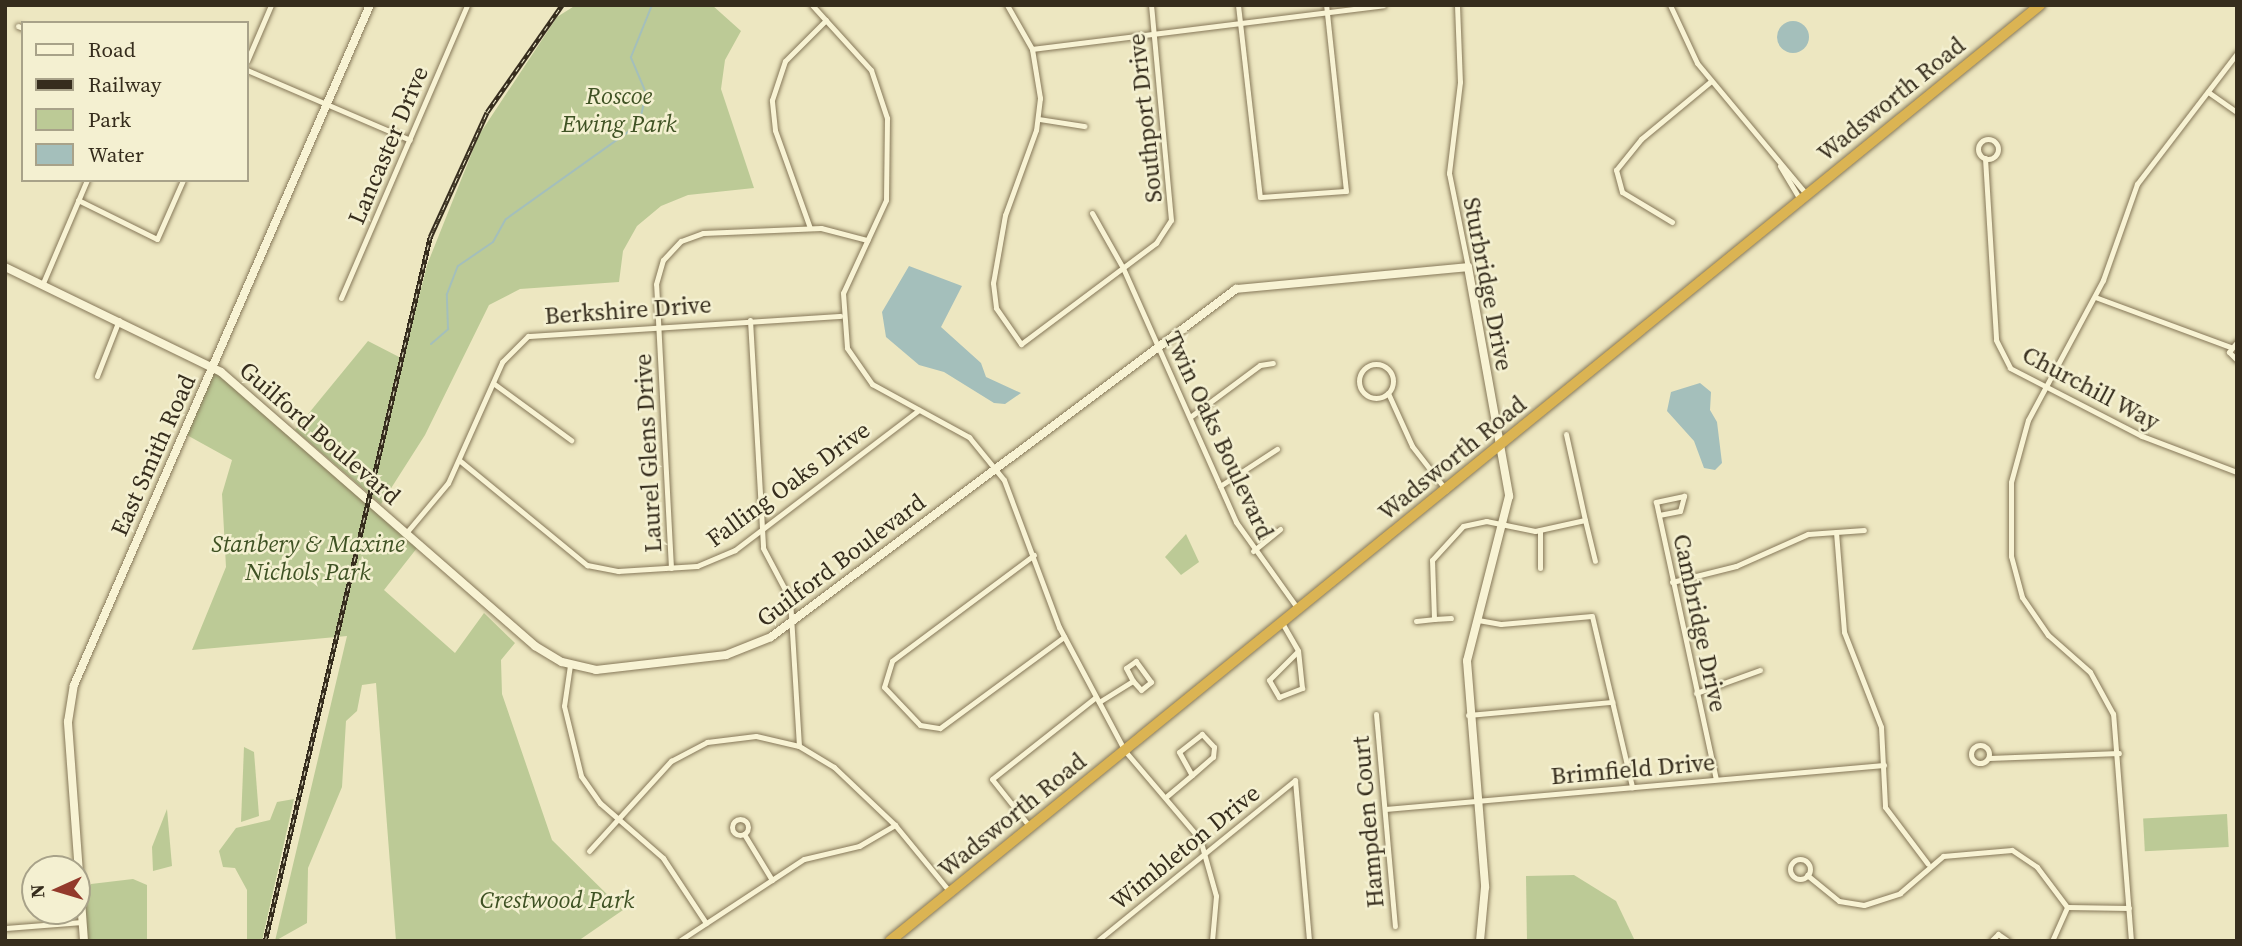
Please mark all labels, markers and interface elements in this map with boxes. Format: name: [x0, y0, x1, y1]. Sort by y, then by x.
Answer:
legend: [21, 21, 248, 182]
street label: Wadsworth Road: [1811, 31, 1971, 167]
street label: Southport Drive: [1122, 32, 1168, 204]
text: Road: [88, 35, 136, 64]
street label: Lancaster Drive: [342, 62, 434, 228]
text: Railway: [88, 70, 162, 99]
park label: Roscoe Ewing Park: [561, 82, 677, 138]
text: Park: [88, 105, 131, 134]
text: Water: [88, 140, 144, 169]
street label: Sturbridge Drive: [1457, 195, 1519, 373]
street label: Berkshire Drive: [543, 290, 713, 330]
street label: Twin Oaks Boulevard: [1158, 327, 1280, 543]
street label: Churchill Way: [2017, 340, 2165, 436]
street label: Laurel Glens Drive: [628, 353, 668, 553]
street label: Guilford Boulevard: [234, 355, 406, 511]
street label: East Smith Road: [105, 370, 201, 540]
street label: Wadsworth Road: [1372, 390, 1532, 526]
street label: Falling Oaks Drive: [701, 415, 875, 553]
street label: Guilford Boulevard: [751, 487, 931, 633]
park label: Stanbery & Maxine Nichols Park: [211, 530, 405, 586]
street label: Cambridge Drive: [1667, 531, 1733, 715]
street label: Hampden Court: [1346, 735, 1390, 909]
street label: Wadsworth Road: [932, 747, 1092, 883]
street label: Brimfield Drive: [1550, 747, 1716, 791]
street label: Wimbleton Drive: [1105, 778, 1265, 916]
north arrow: [21, 855, 91, 925]
text: N: [24, 884, 50, 899]
park label: Crestwood Park: [480, 886, 634, 914]

